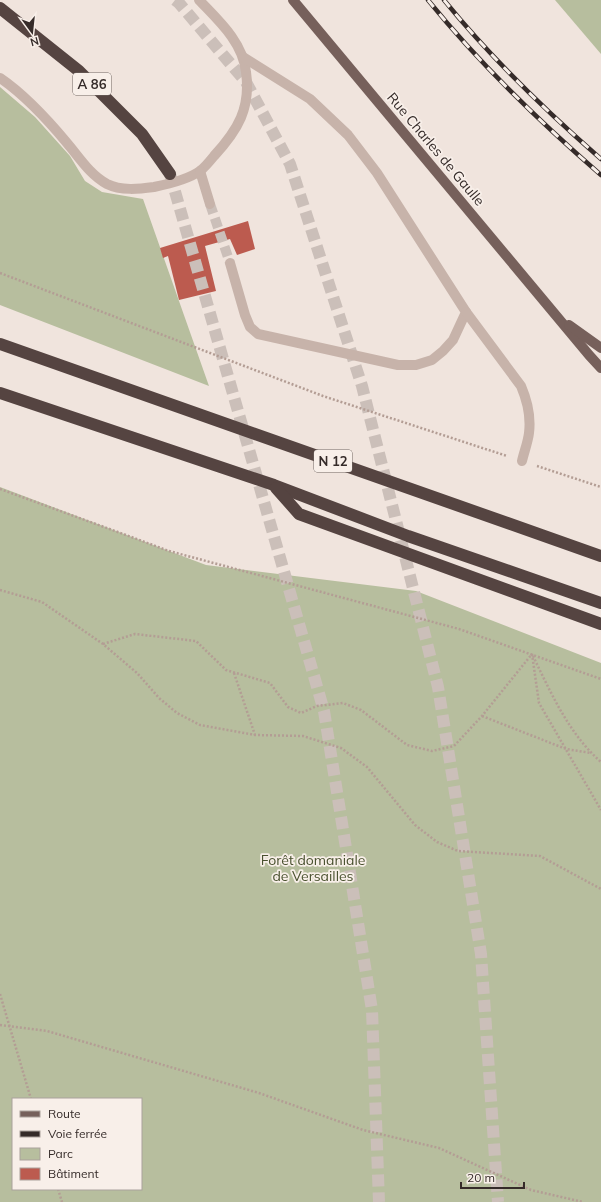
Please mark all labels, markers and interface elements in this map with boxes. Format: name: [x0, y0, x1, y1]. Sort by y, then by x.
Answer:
north arrow: [12, 12, 52, 52]
text: N: [29, 34, 40, 49]
road number: A 86: [73, 73, 111, 95]
street label: Rue Charles de Gaulle: [383, 89, 489, 209]
road number: N 12: [314, 450, 352, 472]
park label: Forêt domaniale de Versailles: [261, 851, 365, 885]
legend: [12, 1098, 142, 1190]
text: Route: [48, 1106, 81, 1121]
text: Voie ferrée: [48, 1126, 107, 1141]
text: Parc: [48, 1146, 73, 1161]
scale bar: [461, 1164, 524, 1190]
text: Bâtiment: [48, 1166, 99, 1181]
text: 20 m: [467, 1170, 495, 1185]

